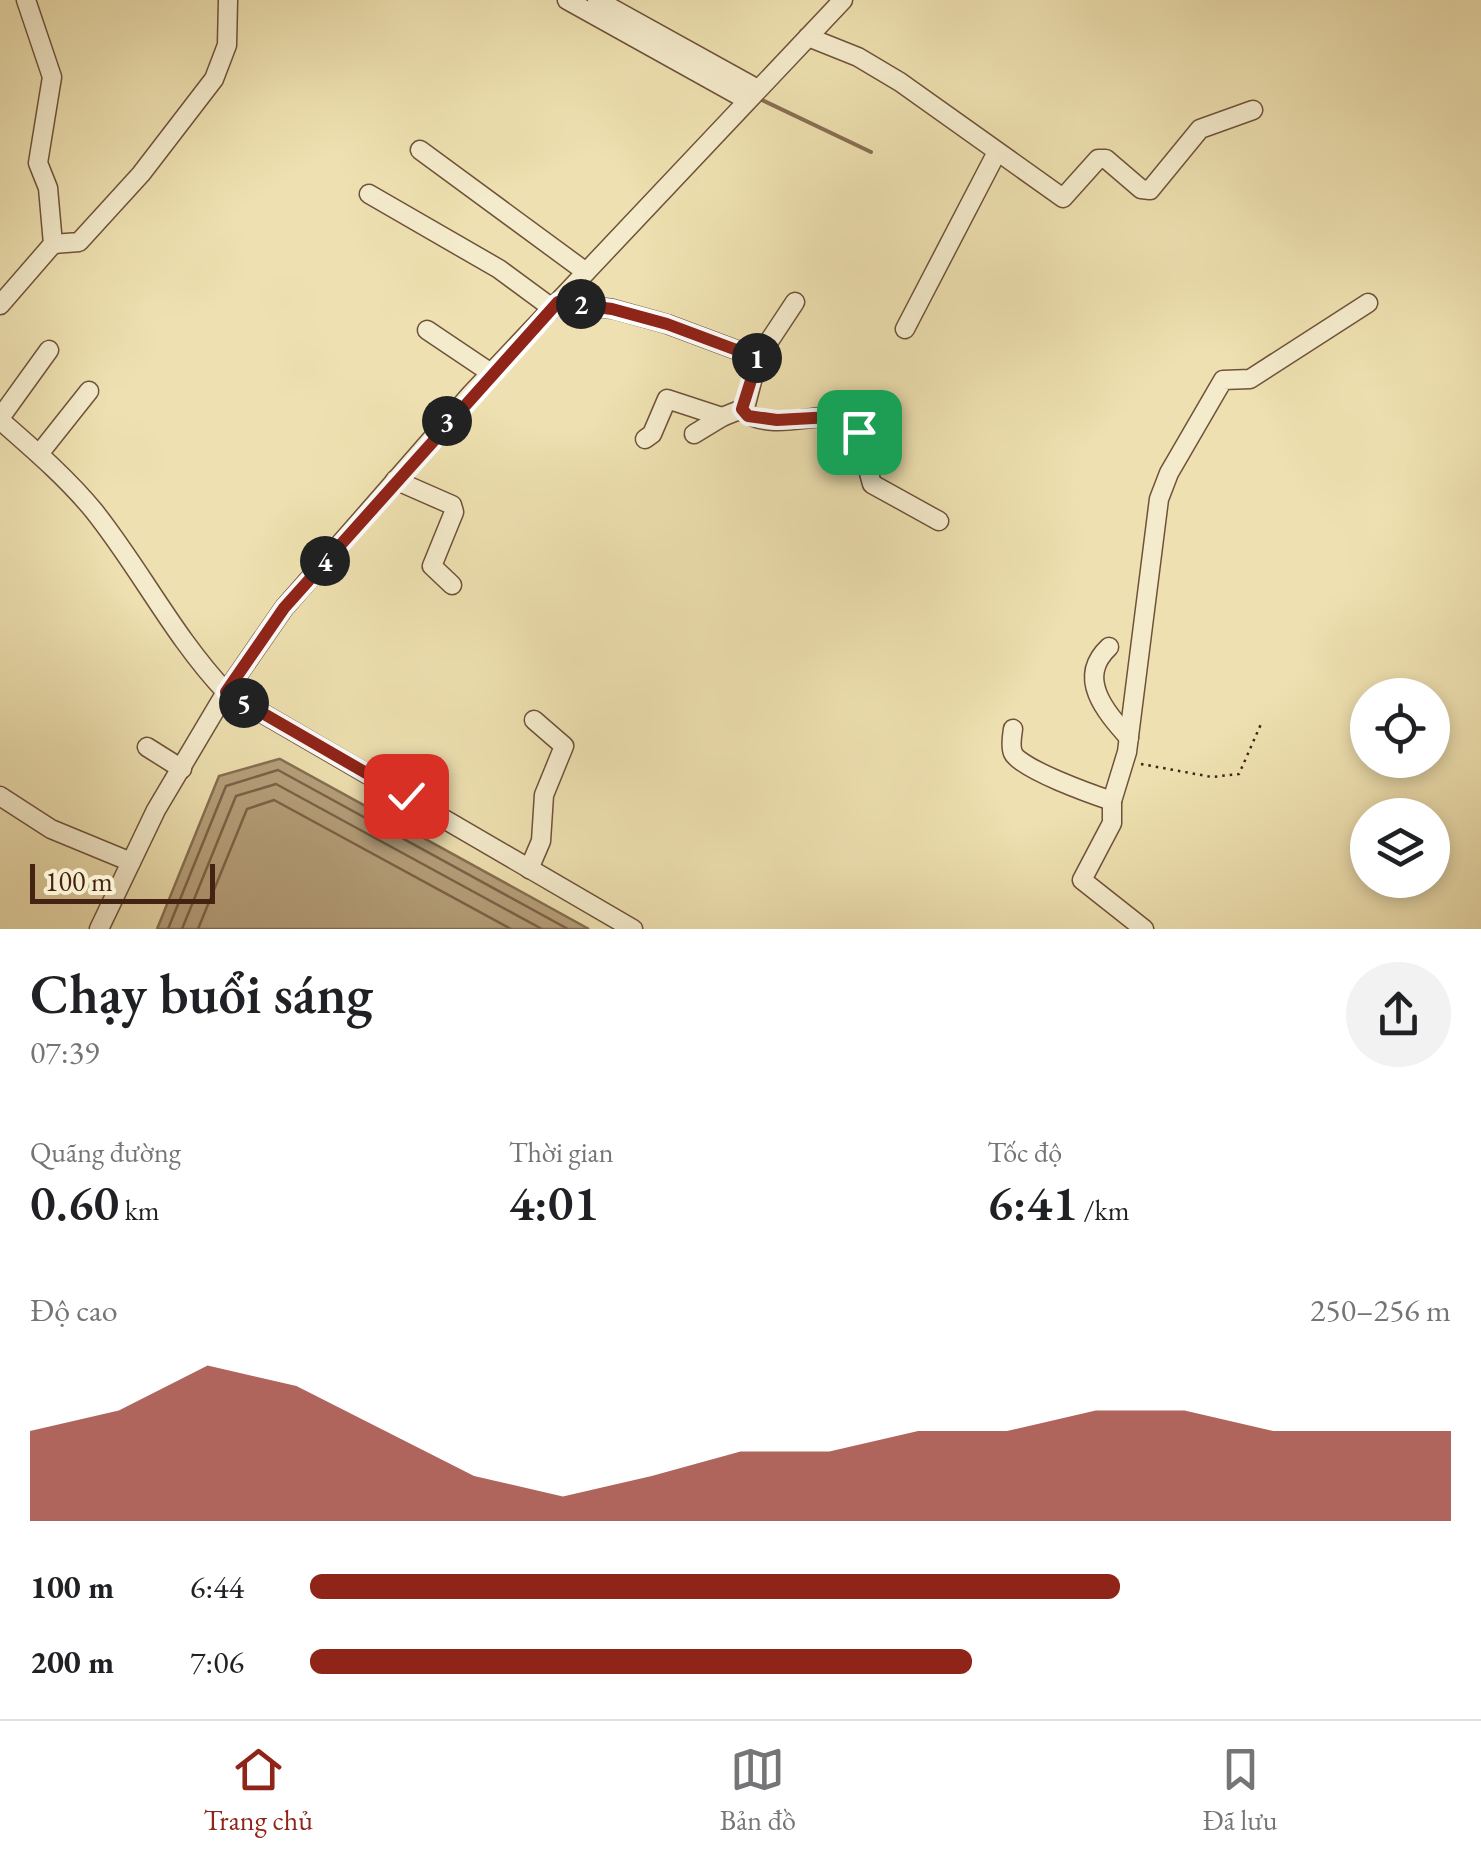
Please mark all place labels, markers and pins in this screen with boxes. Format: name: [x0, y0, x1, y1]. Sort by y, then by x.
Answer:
pin: 2: [556, 279, 606, 329]
pin: 1: [732, 333, 782, 383]
pin: [817, 390, 902, 475]
pin: 3: [422, 396, 472, 446]
pin: 4: [300, 536, 350, 586]
pin: 5: [219, 678, 269, 728]
pin: [364, 754, 449, 839]

